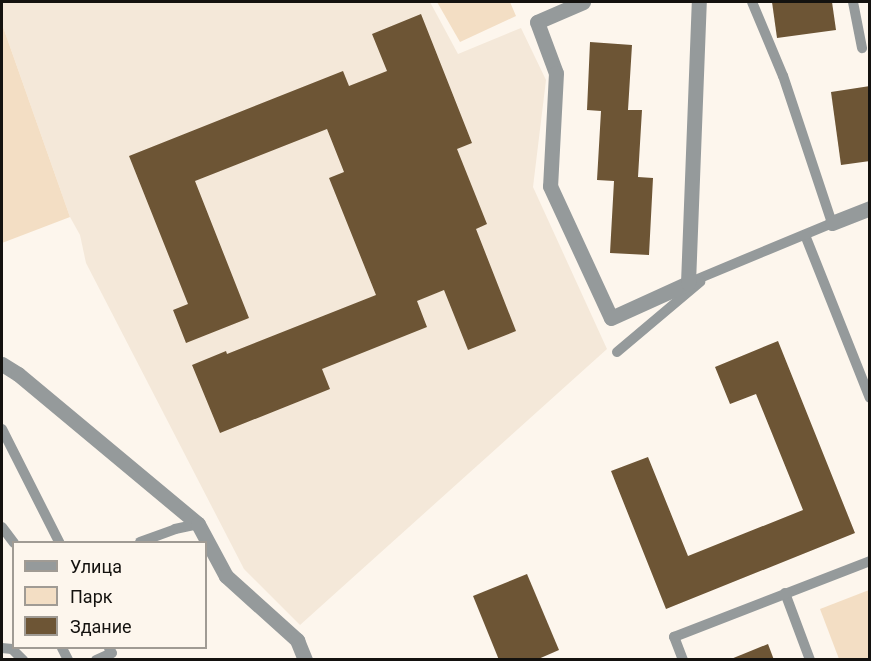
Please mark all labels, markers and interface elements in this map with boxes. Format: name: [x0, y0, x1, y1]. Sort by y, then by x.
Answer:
legend: [12, 541, 207, 649]
text: Улица: [70, 556, 122, 577]
text: Парк: [70, 586, 112, 607]
text: Здание: [70, 616, 132, 637]

